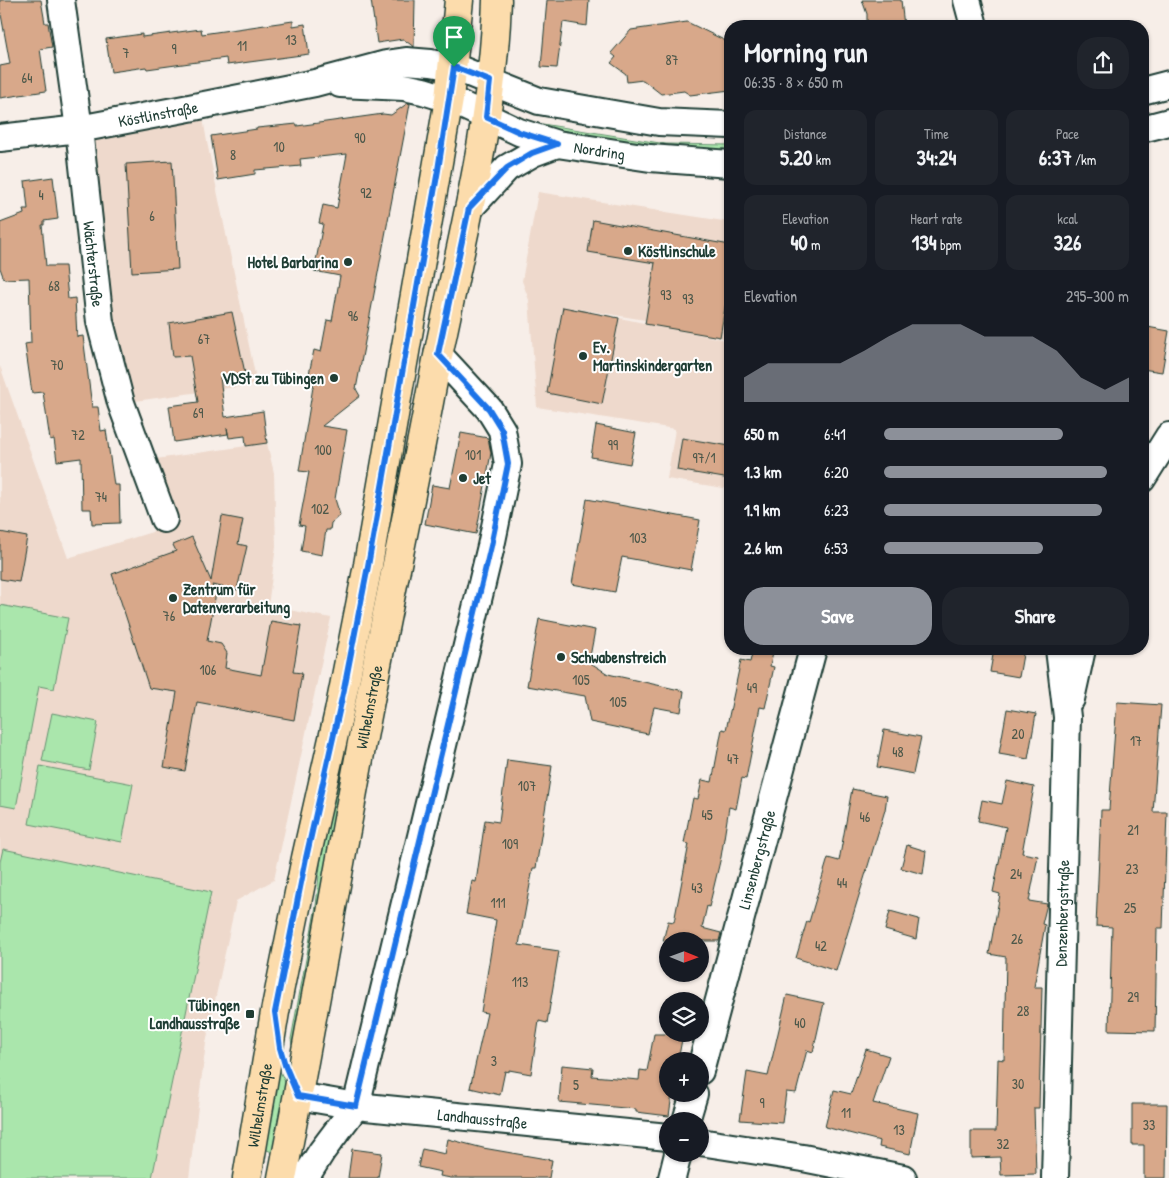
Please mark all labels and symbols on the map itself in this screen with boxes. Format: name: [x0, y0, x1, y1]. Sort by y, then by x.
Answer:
pin: [433, 16, 475, 67]
house number: 13: [285, 30, 297, 49]
house number: 11: [237, 36, 247, 55]
house number: 9: [171, 39, 177, 58]
house number: 7: [123, 43, 130, 62]
house number: 87: [666, 50, 679, 69]
house number: 64: [22, 68, 32, 87]
street label: Köstlinstraße: [116, 95, 200, 132]
house number: 90: [354, 128, 366, 147]
street label: Nordring: [572, 136, 627, 165]
house number: 10: [273, 137, 285, 156]
house number: 8: [230, 145, 236, 164]
house number: 92: [360, 183, 372, 202]
house number: 4: [38, 185, 44, 204]
house number: 6: [149, 206, 155, 225]
street label: Wächterstraße: [78, 220, 109, 309]
place label: Köstlinschule: [638, 240, 716, 262]
marker: Köstlinschule: [622, 245, 634, 257]
place label: Hotel Barbarina: [248, 251, 339, 273]
marker: Hotel Barbarina: [342, 256, 354, 268]
house number: 68: [48, 276, 60, 295]
house number: 93: [660, 285, 672, 304]
house number: 93: [682, 289, 694, 308]
house number: 96: [348, 306, 359, 325]
house number: 67: [198, 329, 210, 348]
place label: Ev. Martinskindergarten: [593, 336, 712, 377]
marker: Ev. Martinskindergarten: [577, 350, 589, 362]
house number: 70: [50, 355, 64, 374]
place label: VDSt zu Tübingen: [222, 367, 324, 390]
marker: VDSt zu Tübingen: [328, 372, 340, 384]
house number: 69: [193, 403, 203, 422]
house number: 72: [71, 425, 85, 444]
house number: 99: [608, 435, 618, 454]
house number: 100: [314, 440, 332, 459]
house number: 101: [465, 445, 481, 464]
house number: 97/1: [692, 448, 716, 467]
place label: Jet: [473, 467, 491, 489]
marker: Jet: [457, 472, 469, 484]
house number: 74: [95, 487, 107, 506]
house number: 102: [311, 499, 329, 518]
house number: 103: [629, 528, 647, 547]
place label: Zentrum für Datenverarbeitung: [183, 578, 290, 619]
marker: Zentrum für Datenverarbeitung: [167, 592, 179, 604]
house number: 76: [163, 606, 176, 625]
place label: Schwabenstreich: [571, 646, 666, 668]
marker: Schwabenstreich: [555, 651, 567, 663]
house number: 106: [200, 660, 217, 679]
street label: Wilhelmstraße: [350, 663, 388, 751]
house number: 105: [572, 670, 590, 689]
house number: 49: [747, 678, 757, 697]
house number: 105: [609, 692, 627, 711]
house number: 20: [1012, 724, 1024, 743]
house number: 17: [1130, 731, 1142, 750]
house number: 48: [892, 742, 904, 761]
house number: 47: [727, 749, 739, 768]
house number: 107: [518, 776, 536, 795]
house number: 45: [701, 805, 713, 824]
street label: Linsenbergstraße: [733, 807, 781, 911]
house number: 46: [860, 807, 871, 826]
house number: 21: [1127, 820, 1139, 839]
house number: 109: [502, 834, 518, 853]
street label: Denzenbergstraße: [1050, 859, 1074, 967]
house number: 23: [1126, 859, 1138, 878]
house number: 24: [1010, 864, 1022, 883]
house number: 44: [837, 873, 847, 892]
house number: 43: [691, 878, 703, 897]
house number: 111: [490, 893, 506, 912]
house number: 25: [1124, 898, 1136, 917]
house number: 26: [1011, 929, 1023, 948]
north arrow: [659, 932, 709, 982]
house number: 42: [815, 936, 827, 955]
house number: 113: [512, 972, 528, 991]
house number: 29: [1127, 987, 1139, 1006]
place label: Tübingen Landhausstraße: [150, 994, 241, 1035]
house number: 28: [1017, 1001, 1029, 1020]
marker: Tübingen Landhausstraße: [244, 1008, 256, 1020]
house number: 40: [794, 1013, 806, 1032]
house number: 3: [491, 1051, 497, 1070]
street label: Wilhelmstraße: [241, 1061, 277, 1149]
house number: 30: [1012, 1074, 1024, 1093]
house number: 5: [573, 1075, 579, 1094]
house number: 9: [759, 1093, 765, 1112]
street label: Landhausstraße: [437, 1103, 529, 1134]
house number: 11: [841, 1103, 851, 1122]
house number: 33: [1143, 1115, 1155, 1134]
house number: 13: [893, 1120, 905, 1139]
house number: 32: [997, 1134, 1010, 1153]

